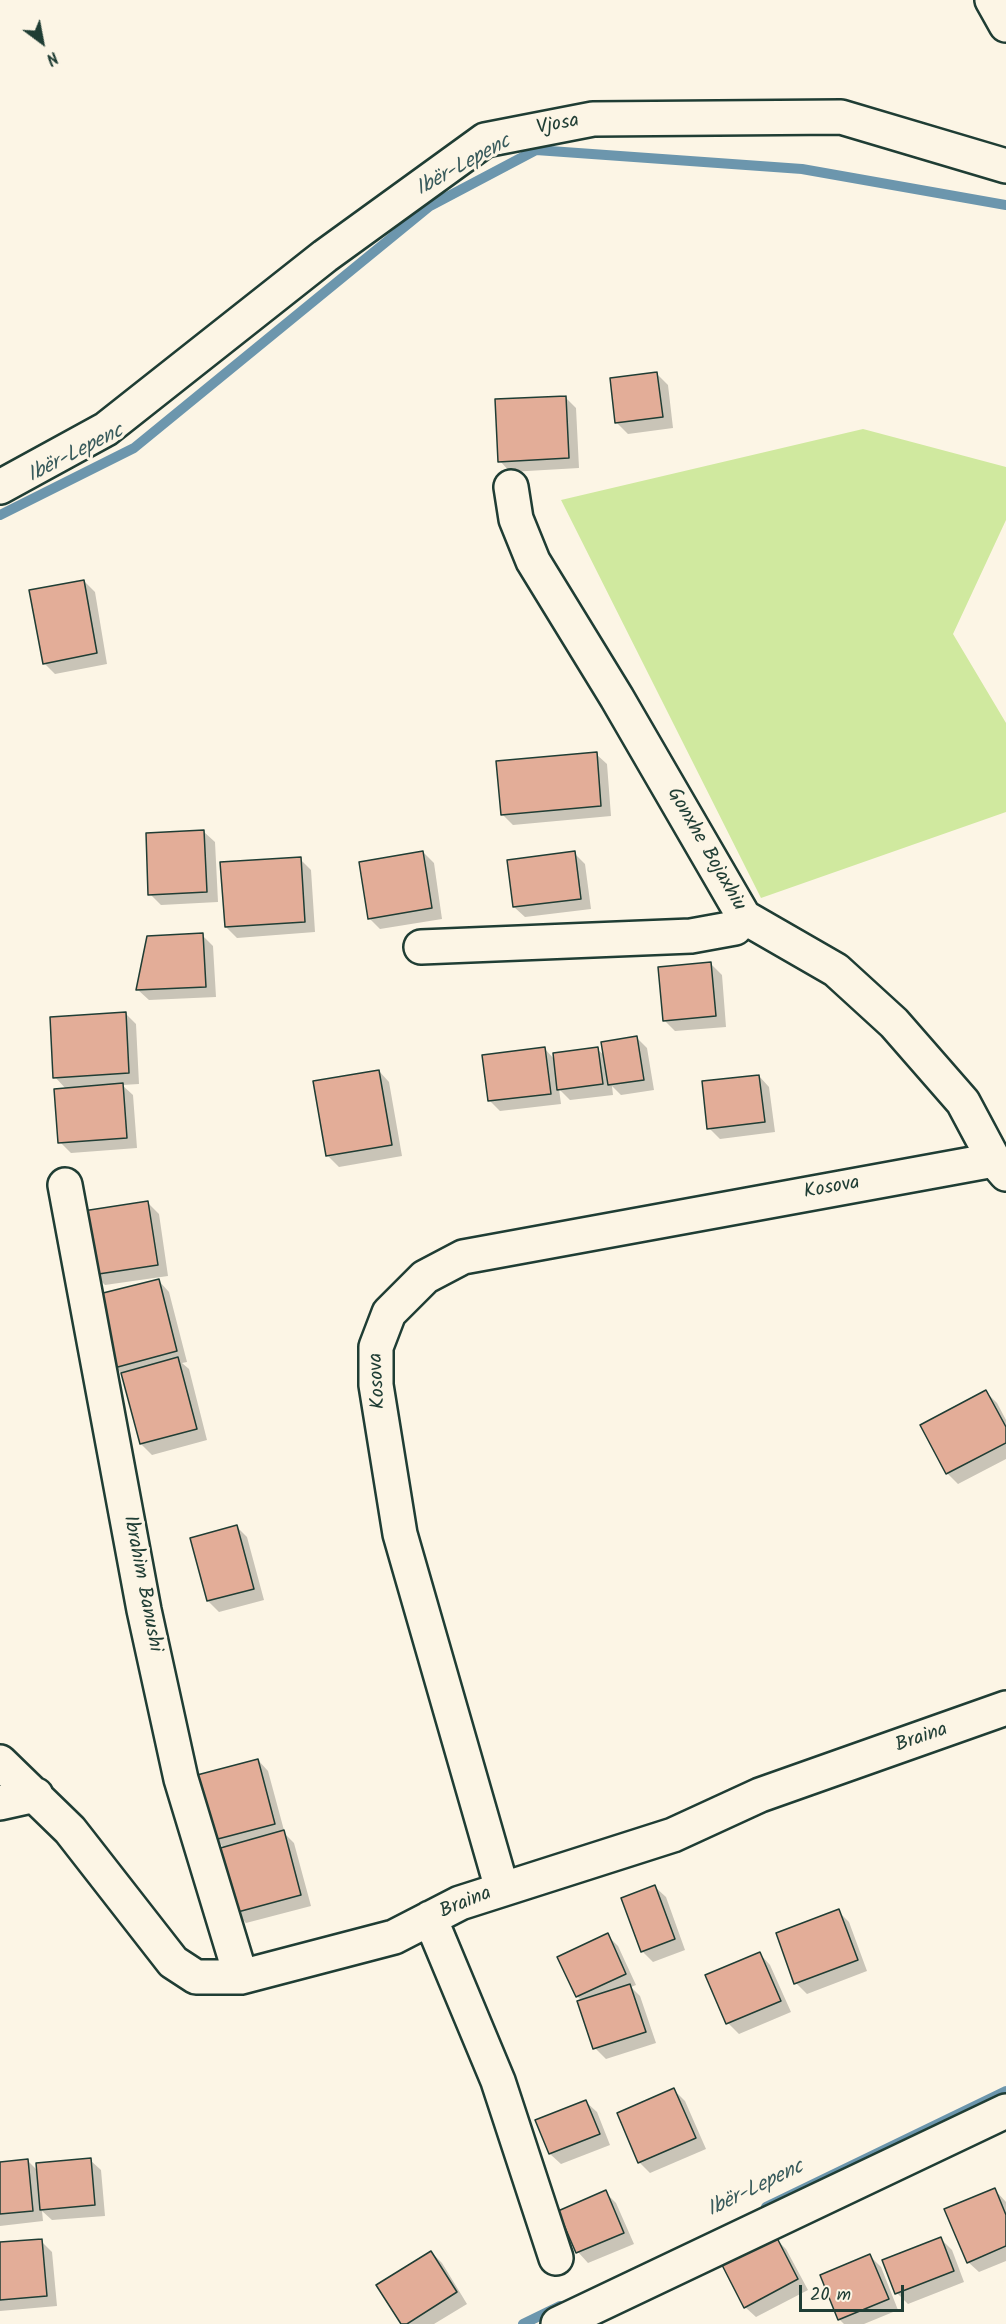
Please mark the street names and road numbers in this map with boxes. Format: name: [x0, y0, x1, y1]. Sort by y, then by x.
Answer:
street label: Vjosa: [535, 110, 581, 142]
street label: Gonxhe Bojaxhiu: [660, 784, 750, 916]
street label: Kosova: [802, 1172, 862, 1206]
street label: Kosova: [366, 1352, 392, 1410]
street label: Ibrahim Banushi: [116, 1514, 166, 1654]
street label: Braina: [893, 1719, 951, 1759]
street label: Braina: [437, 1883, 495, 1925]

